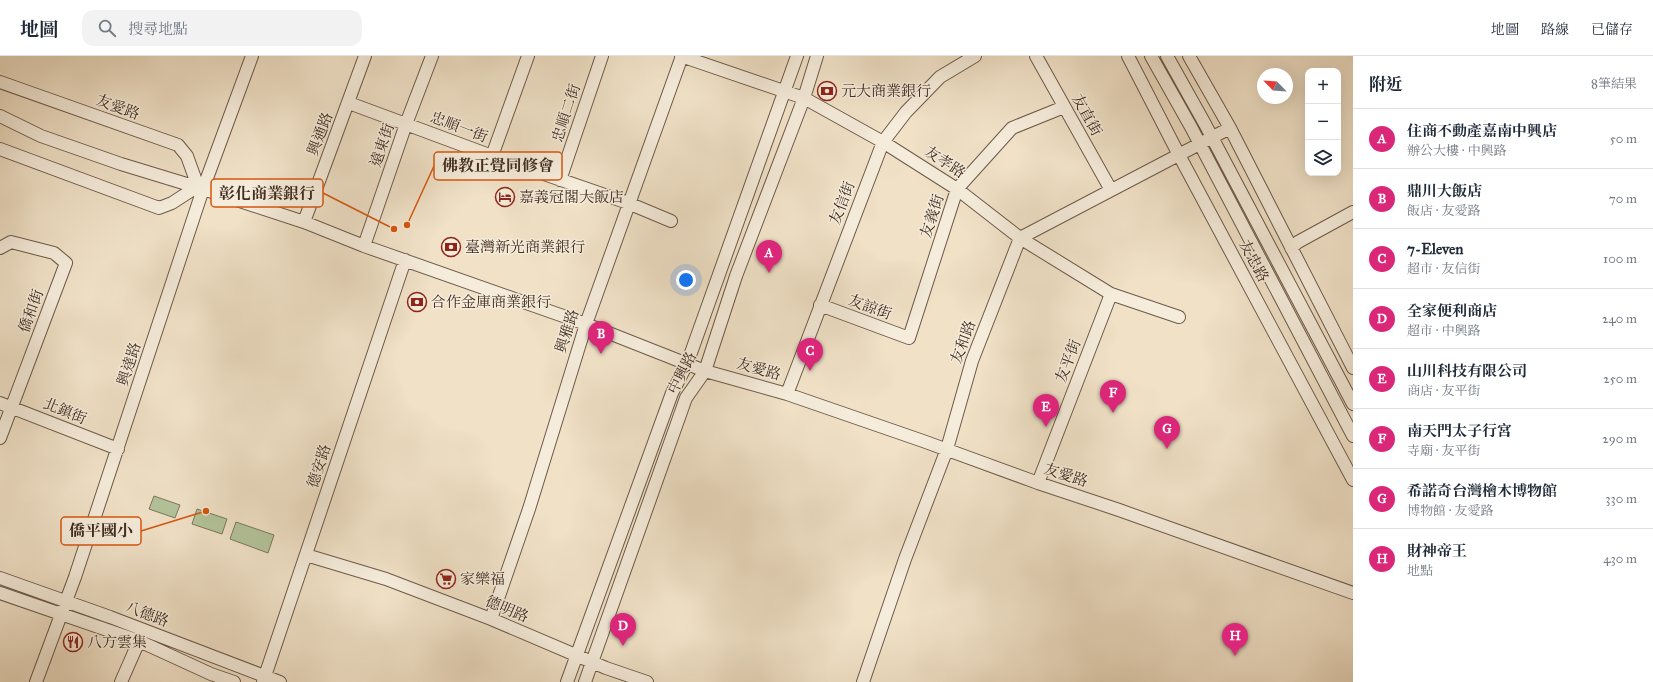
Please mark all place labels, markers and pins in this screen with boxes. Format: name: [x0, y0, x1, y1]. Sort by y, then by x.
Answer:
bank icon: 元大商業銀行: [816, 80, 838, 102]
place label: 元大商業銀行: [841, 82, 931, 100]
callout: 佛教正覺同修會: [434, 152, 562, 180]
callout: 彰化商業銀行: [211, 179, 323, 207]
hotel icon: 嘉義冠閣大飯店: [494, 186, 516, 208]
place label: 嘉義冠閣大飯店: [519, 188, 624, 206]
bank icon: 臺灣新光商業銀行: [440, 236, 462, 258]
place label: 臺灣新光商業銀行: [465, 238, 585, 256]
pin: A: [756, 240, 782, 273]
bank icon: 合作金庫商業銀行: [406, 291, 428, 313]
place label: 合作金庫商業銀行: [431, 293, 551, 311]
pin: B: [588, 321, 614, 354]
pin: C: [797, 338, 823, 371]
pin: F: [1100, 380, 1126, 413]
pin: E: [1033, 394, 1059, 427]
pin: G: [1154, 416, 1180, 449]
callout: 僑平國小: [61, 517, 141, 545]
supermarket icon: 家樂福: [435, 568, 457, 590]
place label: 家樂福: [460, 570, 505, 588]
pin: D: [610, 613, 636, 646]
pin: H: [1222, 623, 1248, 656]
restaurant icon: 八方雲集: [62, 631, 84, 653]
place label: 八方雲集: [87, 633, 147, 651]

